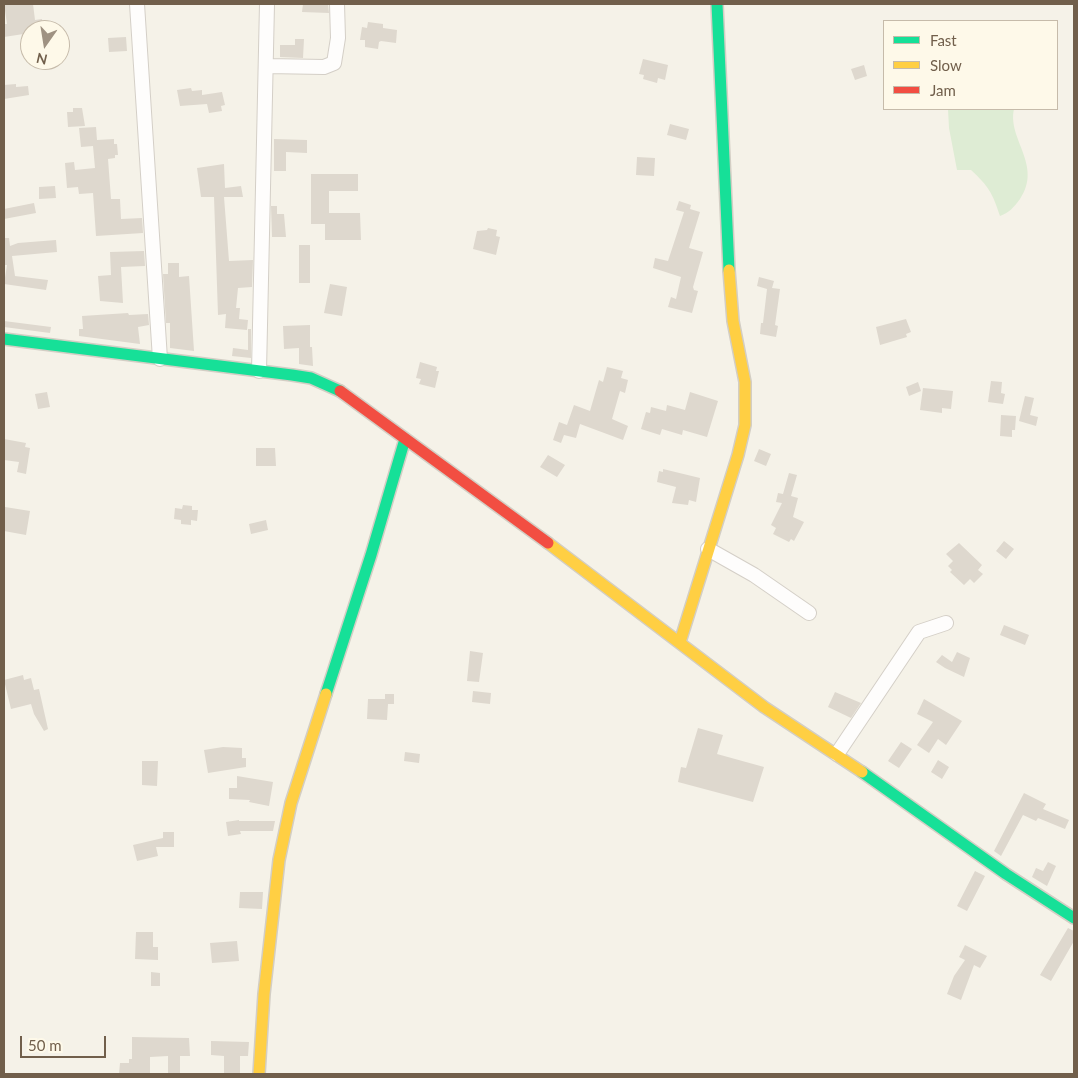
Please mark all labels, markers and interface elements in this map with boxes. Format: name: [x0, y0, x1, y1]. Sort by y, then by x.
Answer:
north arrow: [20, 20, 70, 70]
legend: [883, 20, 1058, 110]
text: Fast: [930, 31, 957, 49]
text: N: [35, 50, 49, 69]
text: Slow: [930, 56, 962, 74]
text: Jam: [930, 81, 956, 99]
scale bar: [22, 1026, 109, 1058]
text: 50 m: [28, 1036, 62, 1054]

